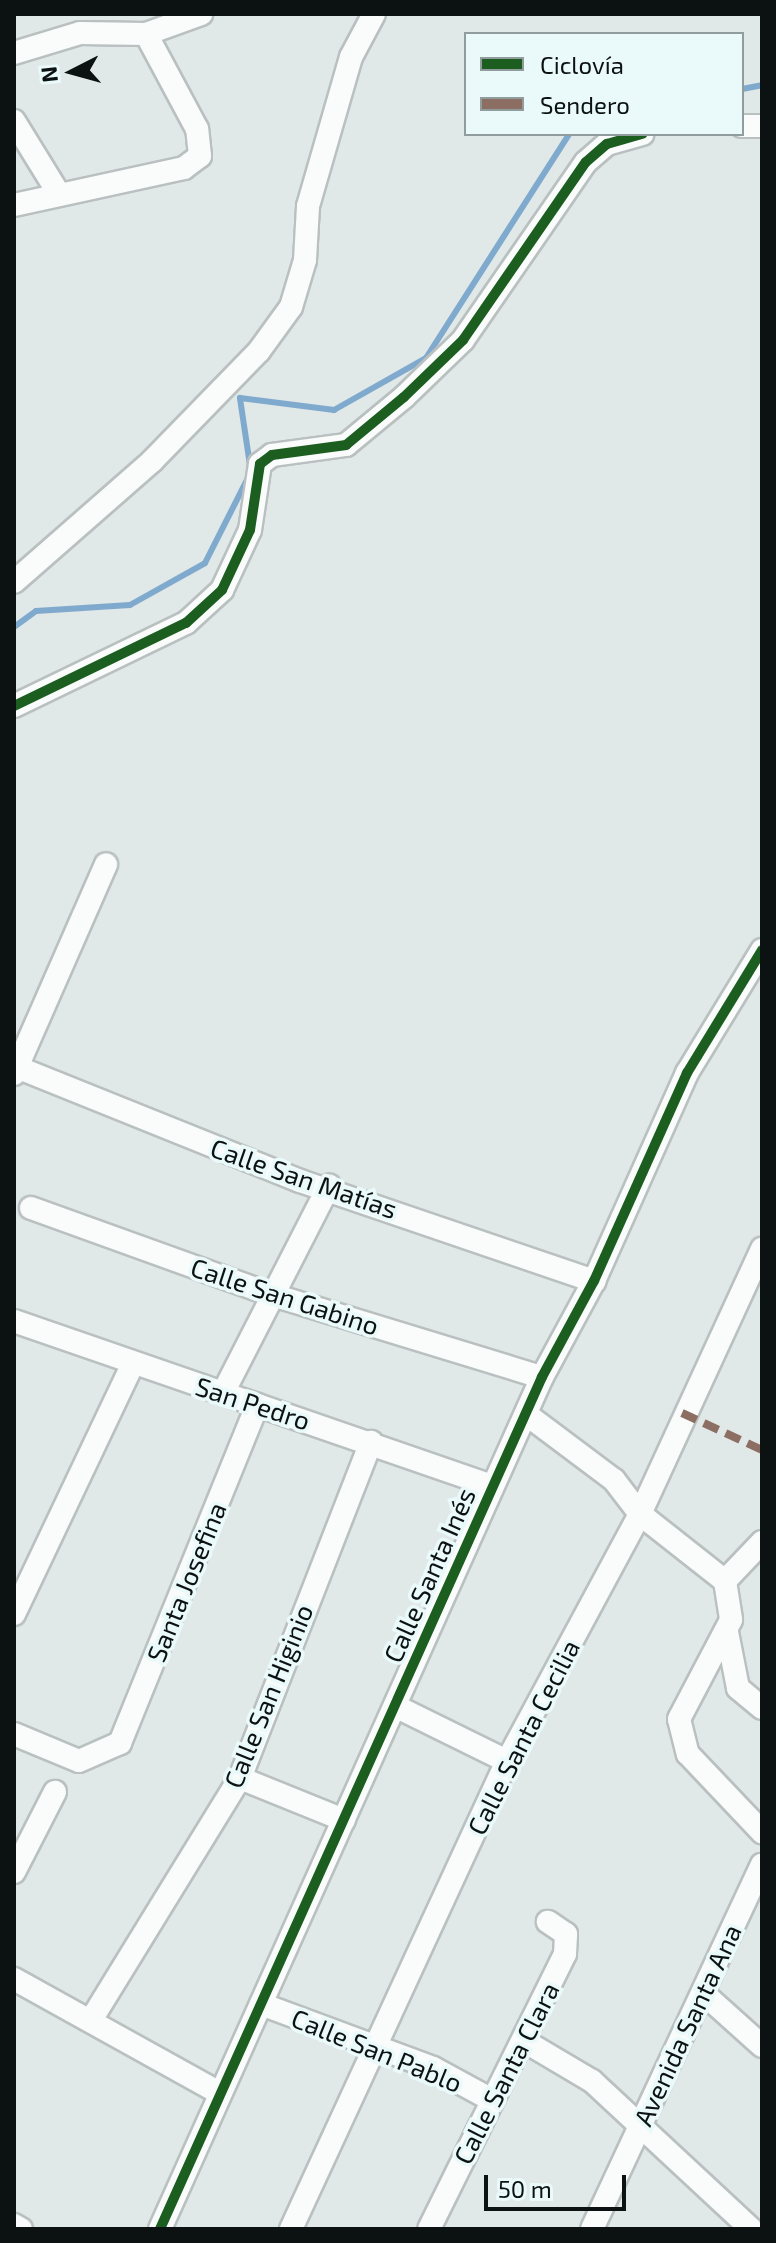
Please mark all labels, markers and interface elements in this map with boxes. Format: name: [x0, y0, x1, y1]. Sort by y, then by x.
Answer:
north arrow: [32, 32, 112, 112]
legend: [464, 32, 744, 136]
text: Ciclovía: [540, 50, 624, 79]
text: N: [34, 65, 62, 84]
text: Sendero: [540, 90, 630, 119]
street label: Calle San Matías: [207, 1132, 401, 1224]
street label: Calle San Gabino: [187, 1251, 383, 1341]
street label: San Pedro: [192, 1370, 314, 1436]
street label: Calle Santa Inés: [377, 1483, 481, 1667]
street label: Santa Josefina: [140, 1497, 232, 1667]
street label: Calle San Higinio: [217, 1600, 319, 1792]
street label: Calle Santa Cecilia: [460, 1634, 586, 1840]
street label: Avenida Santa Ana: [627, 1919, 747, 2131]
street label: Calle Santa Clara: [447, 1977, 565, 2169]
street label: Calle San Pablo: [287, 2002, 467, 2098]
scale bar: [488, 2159, 630, 2209]
text: 50 m: [498, 2174, 552, 2203]

